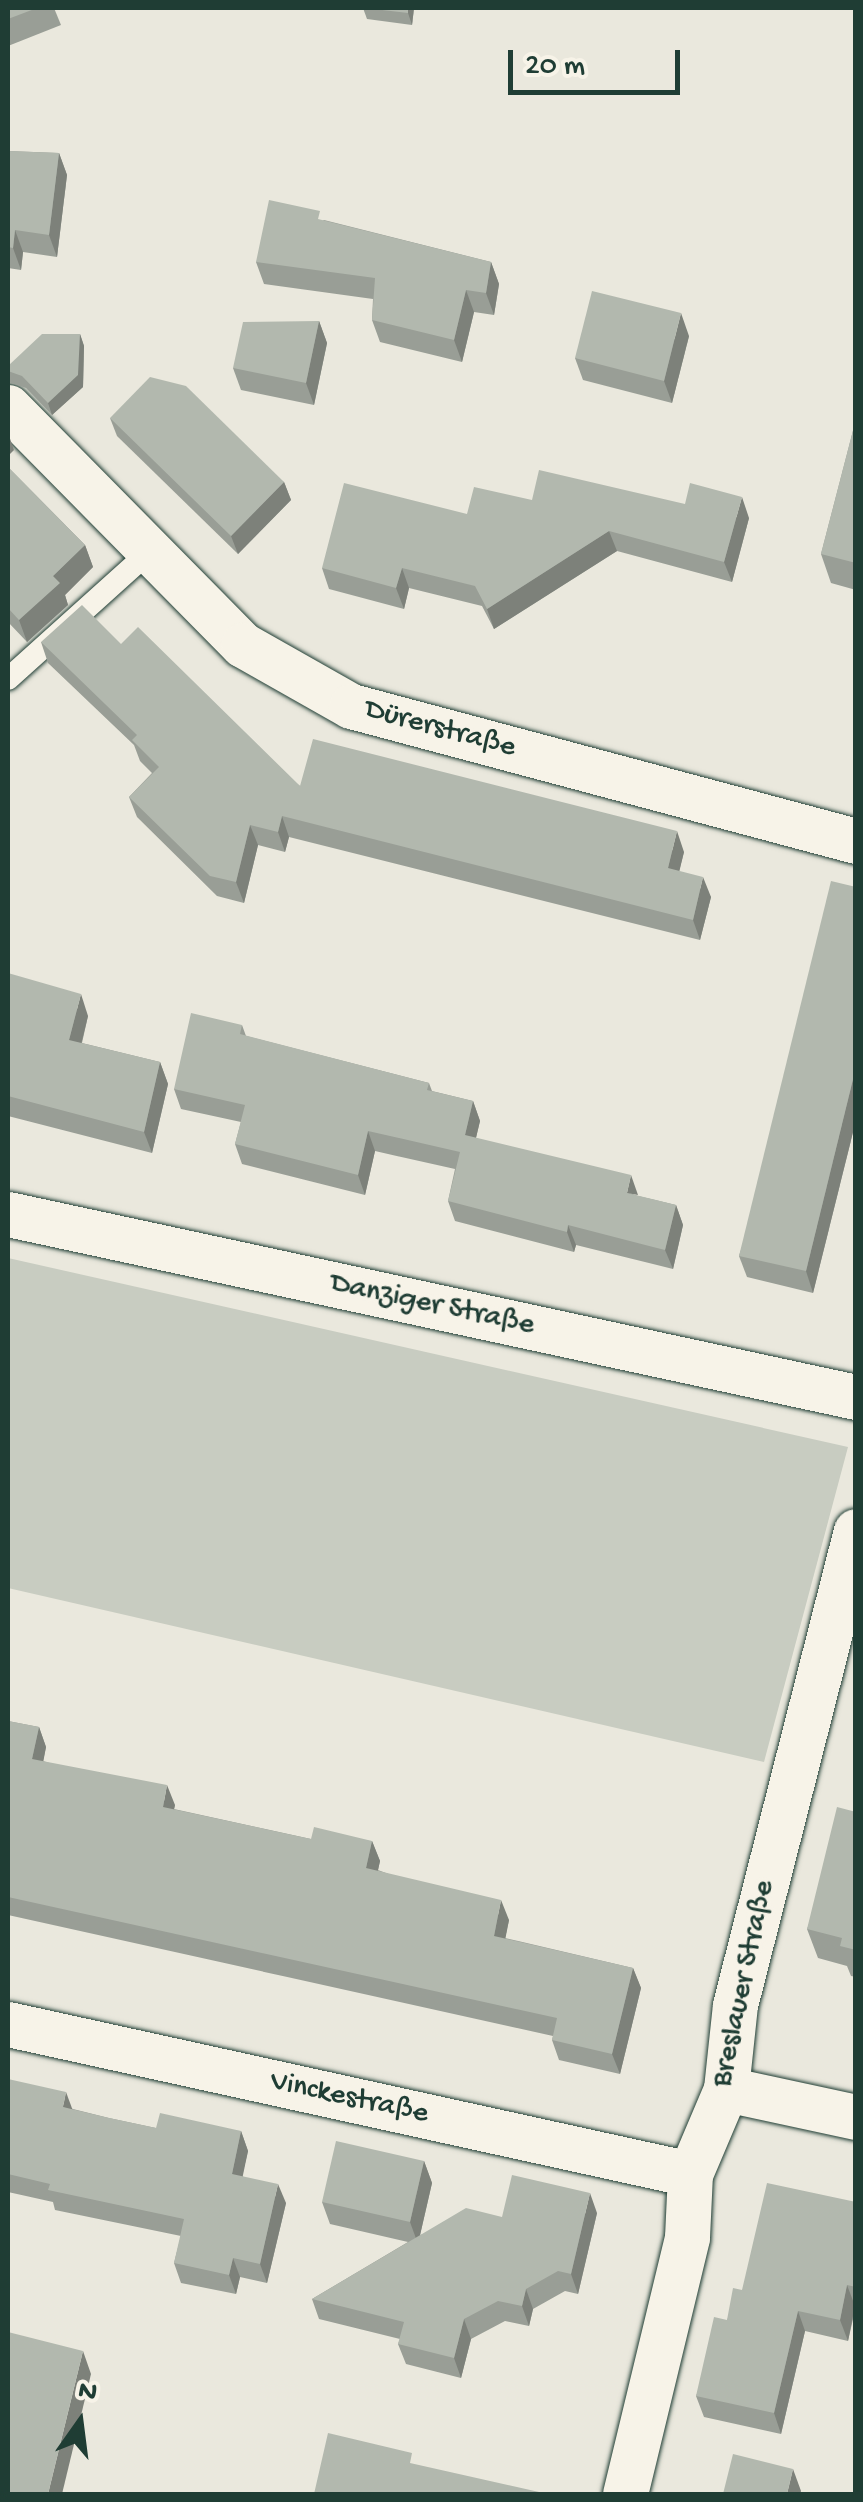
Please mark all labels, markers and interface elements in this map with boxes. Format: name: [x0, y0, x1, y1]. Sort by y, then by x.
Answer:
scale bar: [513, 30, 686, 92]
text: 20 m: [525, 50, 585, 85]
street label: Dürerstraße: [361, 693, 519, 767]
street label: Danziger Straße: [327, 1267, 537, 1345]
street label: Breslauer Straße: [706, 1877, 784, 2091]
street label: Vinckestraße: [267, 2065, 431, 2133]
north arrow: [30, 2372, 130, 2472]
text: N: [75, 2374, 100, 2411]

